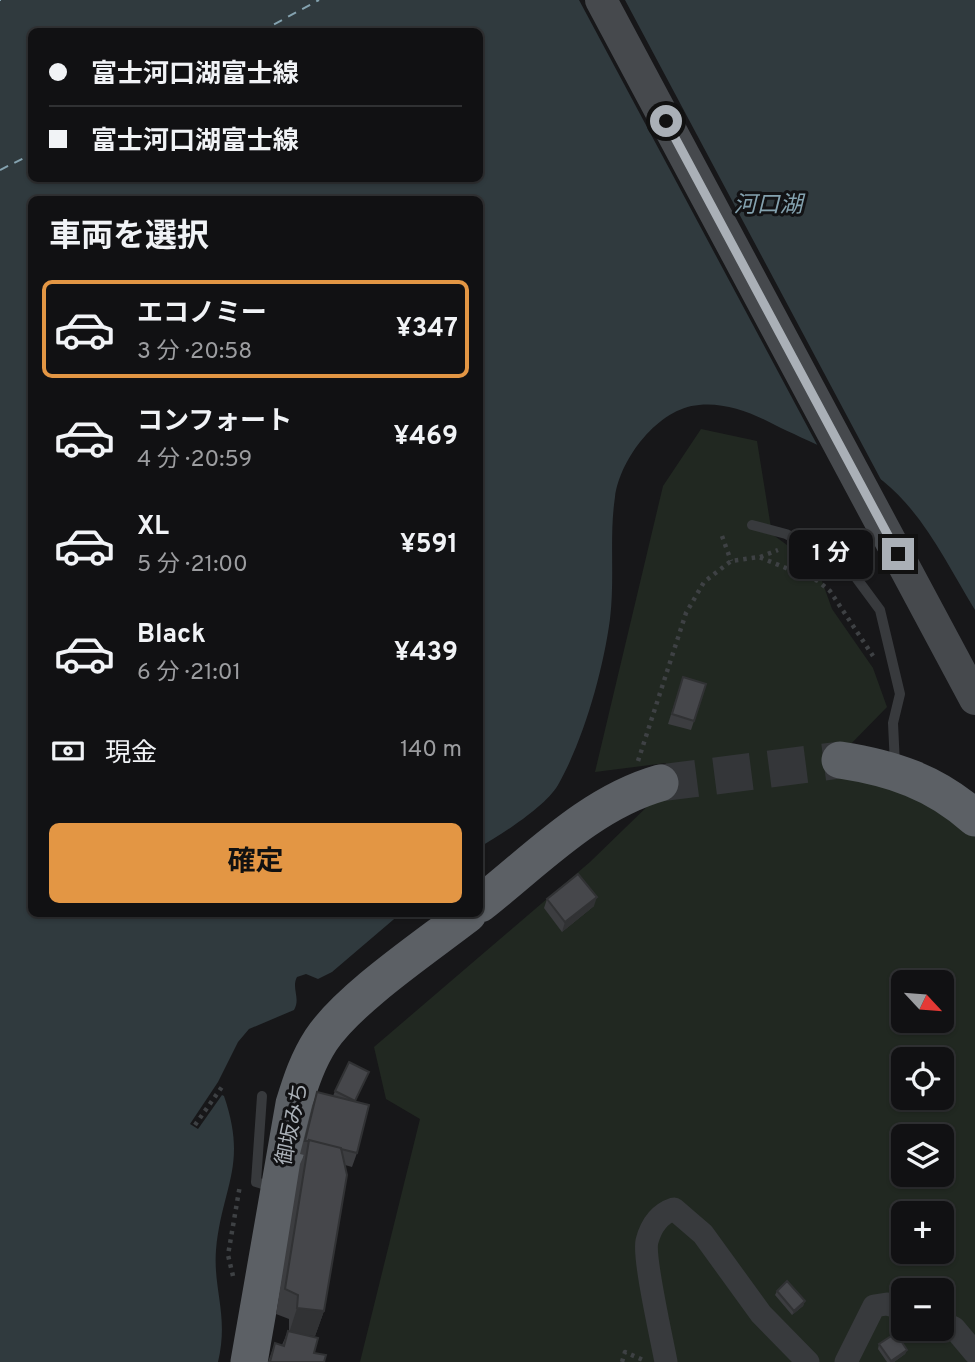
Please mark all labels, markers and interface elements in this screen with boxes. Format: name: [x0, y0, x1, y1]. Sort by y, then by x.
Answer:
text: 富士河口湖富士線: [91, 59, 299, 92]
route start: [650, 105, 682, 137]
text: 富士河口湖富士線: [91, 126, 299, 159]
water label: 河口湖: [734, 192, 806, 221]
text: 車両を選択: [49, 218, 209, 258]
icon: car: [53, 298, 116, 361]
text: エコノミー: [137, 298, 267, 331]
text: ¥347: [396, 313, 458, 346]
text: 3 分 · 20:58: [137, 338, 252, 367]
icon: car: [53, 406, 116, 469]
text: コンフォート: [137, 406, 292, 439]
text: ¥469: [394, 421, 458, 454]
text: 4 分 · 20:59: [137, 446, 252, 475]
text: XL: [137, 511, 169, 544]
icon: car: [53, 514, 116, 577]
text: ¥591: [400, 529, 458, 562]
callout: 1 分: [790, 530, 874, 578]
route end: [882, 538, 914, 570]
text: 1 分: [812, 540, 850, 569]
text: 5 分 · 21:00: [137, 551, 248, 580]
text: Black: [137, 619, 206, 652]
icon: car: [53, 622, 116, 685]
text: ¥439: [394, 637, 458, 670]
text: 6 分 · 21:01: [137, 659, 241, 688]
icon: cash: [49, 732, 87, 770]
text: 140 m: [400, 736, 462, 765]
text: 現金: [105, 738, 157, 771]
button: 確定: [49, 823, 462, 903]
north arrow: [891, 970, 954, 1032]
map controls: [891, 970, 954, 1341]
button: locate: [891, 1047, 954, 1110]
street label: 御坂みち: [271, 1080, 315, 1168]
button: layers: [891, 1124, 954, 1187]
button: +: [891, 1201, 954, 1264]
button: −: [891, 1278, 954, 1341]

